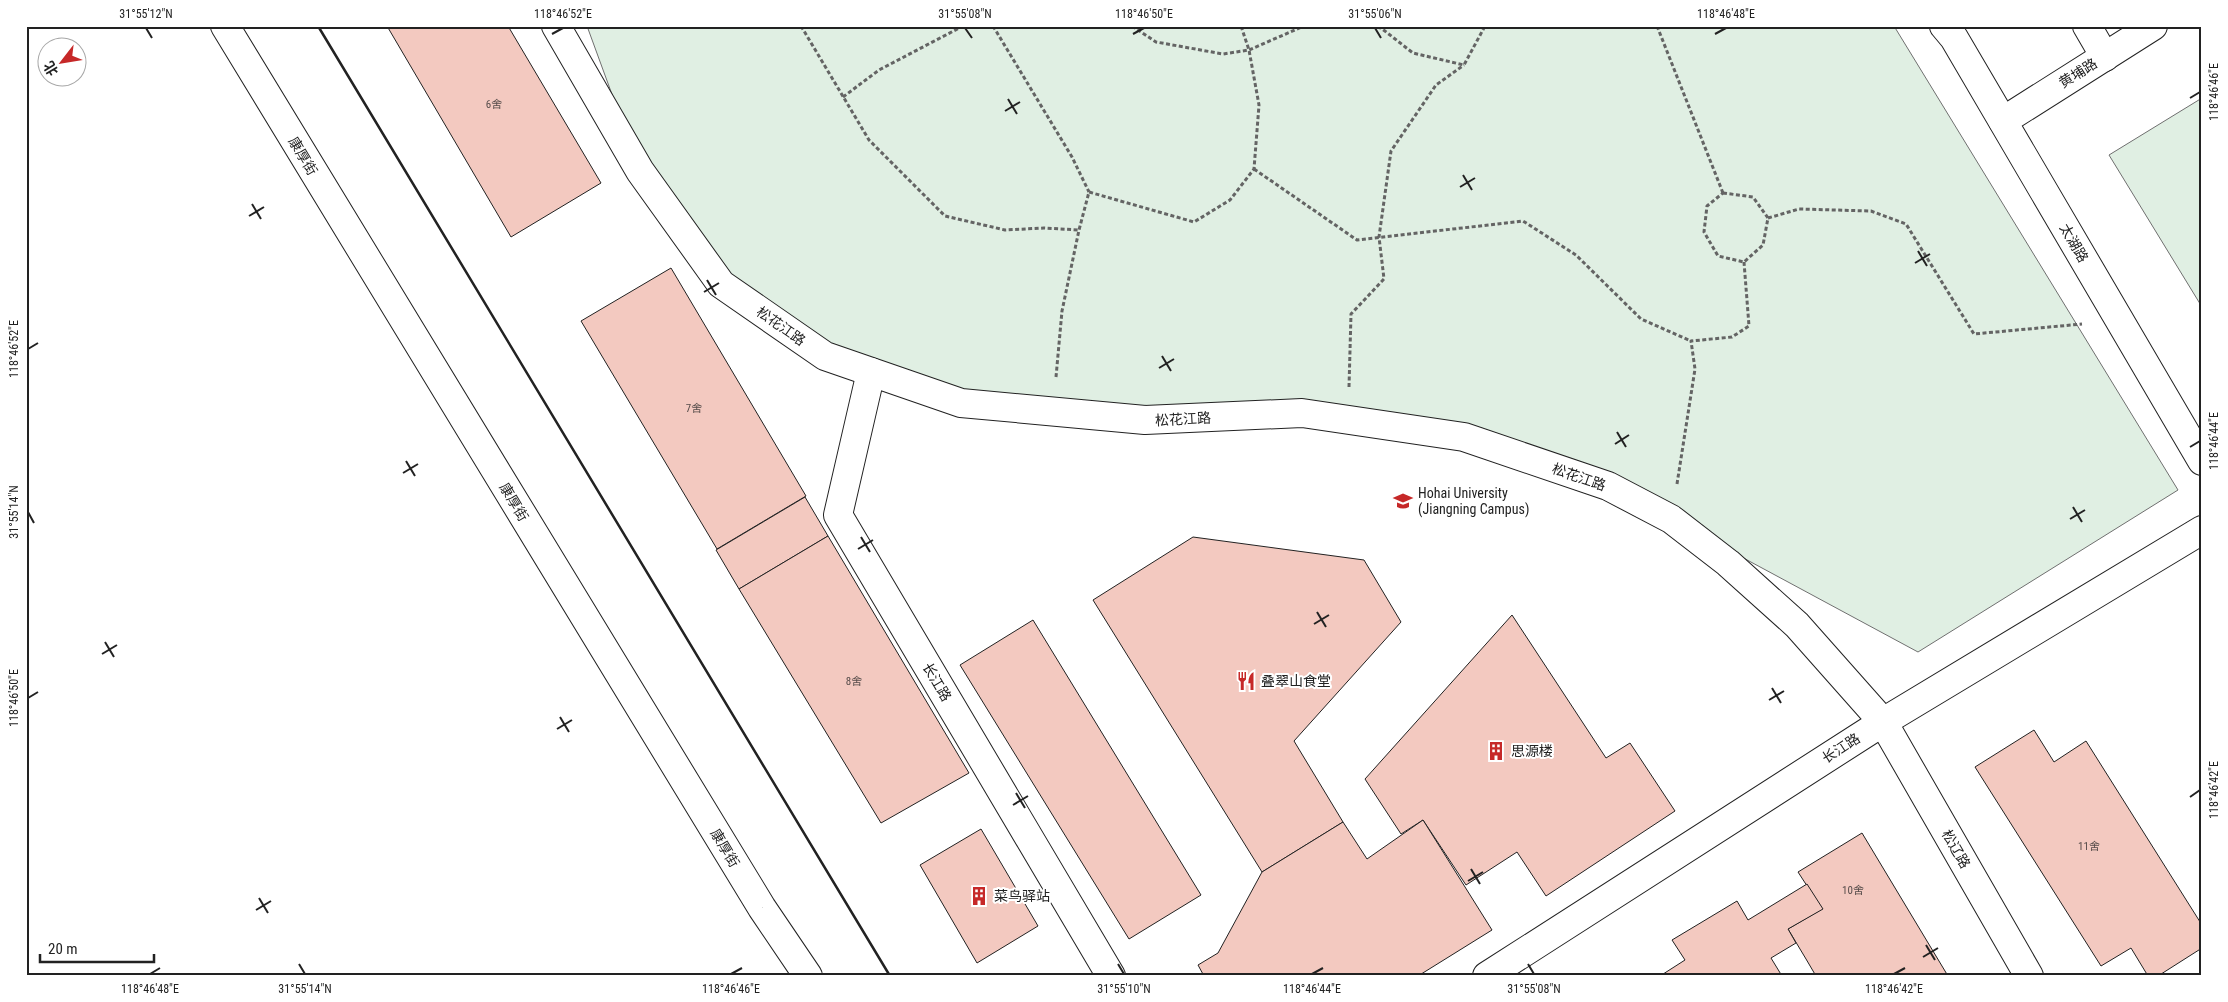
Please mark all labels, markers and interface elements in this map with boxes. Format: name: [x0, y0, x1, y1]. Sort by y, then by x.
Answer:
text: 31°55'12"N: [119, 7, 173, 21]
text: 118°46'52"E: [534, 7, 592, 21]
text: 31°55'08"N: [938, 7, 992, 21]
text: 118°46'50"E: [1115, 7, 1173, 21]
text: 31°55'06"N: [1348, 7, 1402, 21]
text: 118°46'48"E: [1697, 7, 1755, 21]
north arrow: [38, 38, 88, 88]
street label: 黄埔路: [2056, 55, 2100, 91]
text: 北: [40, 59, 61, 79]
text: 118°46'46"E: [2207, 63, 2221, 121]
house number: 6舍: [486, 98, 502, 111]
street label: 康厚街: [285, 134, 321, 178]
street label: 太湖路: [2057, 221, 2091, 265]
street label: 松花江路: [753, 303, 809, 349]
text: 118°46'52"E: [7, 320, 21, 378]
house number: 7舍: [686, 402, 702, 415]
street label: 松花江路: [1155, 410, 1211, 428]
text: 118°46'44"E: [2207, 412, 2221, 470]
street label: 松花江路: [1550, 460, 1608, 494]
street label: 康厚街: [496, 480, 532, 524]
text: 31°55'14"N: [7, 485, 21, 539]
place label: Hohai University (Jiangning Campus): [1418, 485, 1529, 518]
school or university icon: Hohai University (Jiangning Campus): [1392, 490, 1414, 512]
street label: 长江路: [919, 660, 955, 704]
text: 118°46'50"E: [7, 669, 21, 727]
restaurant icon: 叠翠山食堂: [1235, 670, 1257, 692]
place label: 叠翠山食堂: [1261, 673, 1331, 689]
house number: 8舍: [846, 675, 862, 688]
street label: 长江路: [1819, 730, 1863, 766]
building icon: 思源楼: [1485, 740, 1507, 762]
place label: 思源楼: [1511, 743, 1553, 759]
text: 118°46'42"E: [2207, 761, 2221, 819]
street label: 康厚街: [707, 826, 743, 870]
street label: 松辽路: [1939, 827, 1973, 871]
house number: 11舍: [2078, 840, 2100, 853]
house number: 10舍: [1842, 884, 1864, 897]
building icon: 菜鸟驿站: [968, 885, 990, 907]
place label: 菜鸟驿站: [994, 888, 1050, 904]
scale bar: [40, 932, 154, 964]
text: 20 m: [48, 940, 78, 958]
text: 118°46'48"E: [121, 982, 179, 996]
text: 31°55'14"N: [278, 982, 332, 996]
text: 118°46'46"E: [702, 982, 760, 996]
text: 31°55'10"N: [1097, 982, 1151, 996]
text: 118°46'44"E: [1283, 982, 1341, 996]
text: 31°55'08"N: [1507, 982, 1561, 996]
text: 118°46'42"E: [1865, 982, 1923, 996]

